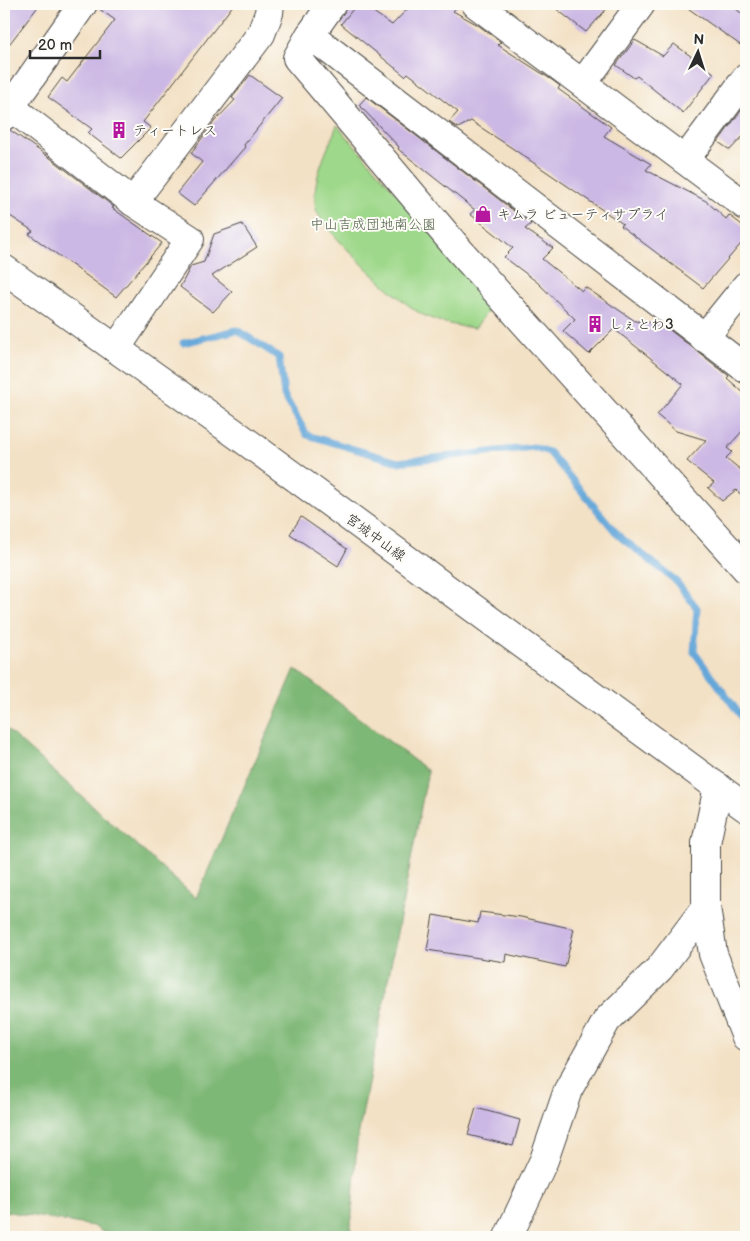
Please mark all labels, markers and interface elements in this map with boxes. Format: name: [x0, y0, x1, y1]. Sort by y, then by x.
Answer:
scale bar: [30, 28, 100, 60]
north arrow: [672, 28, 722, 78]
text: N: [693, 31, 705, 48]
text: 20 m: [38, 36, 72, 55]
building icon: ティートレス: [109, 120, 129, 140]
place label: ティートレス: [133, 122, 217, 139]
shop icon: キムラ ビューティサプライ: [473, 204, 493, 224]
place label: キムラ ビューティサプライ: [497, 206, 668, 223]
park label: 中山吉成団地南公園: [310, 216, 436, 233]
building icon: しぇとわ3: [585, 314, 605, 334]
place label: しぇとわ3: [609, 316, 674, 333]
street label: 宮城中山線: [342, 510, 409, 565]

